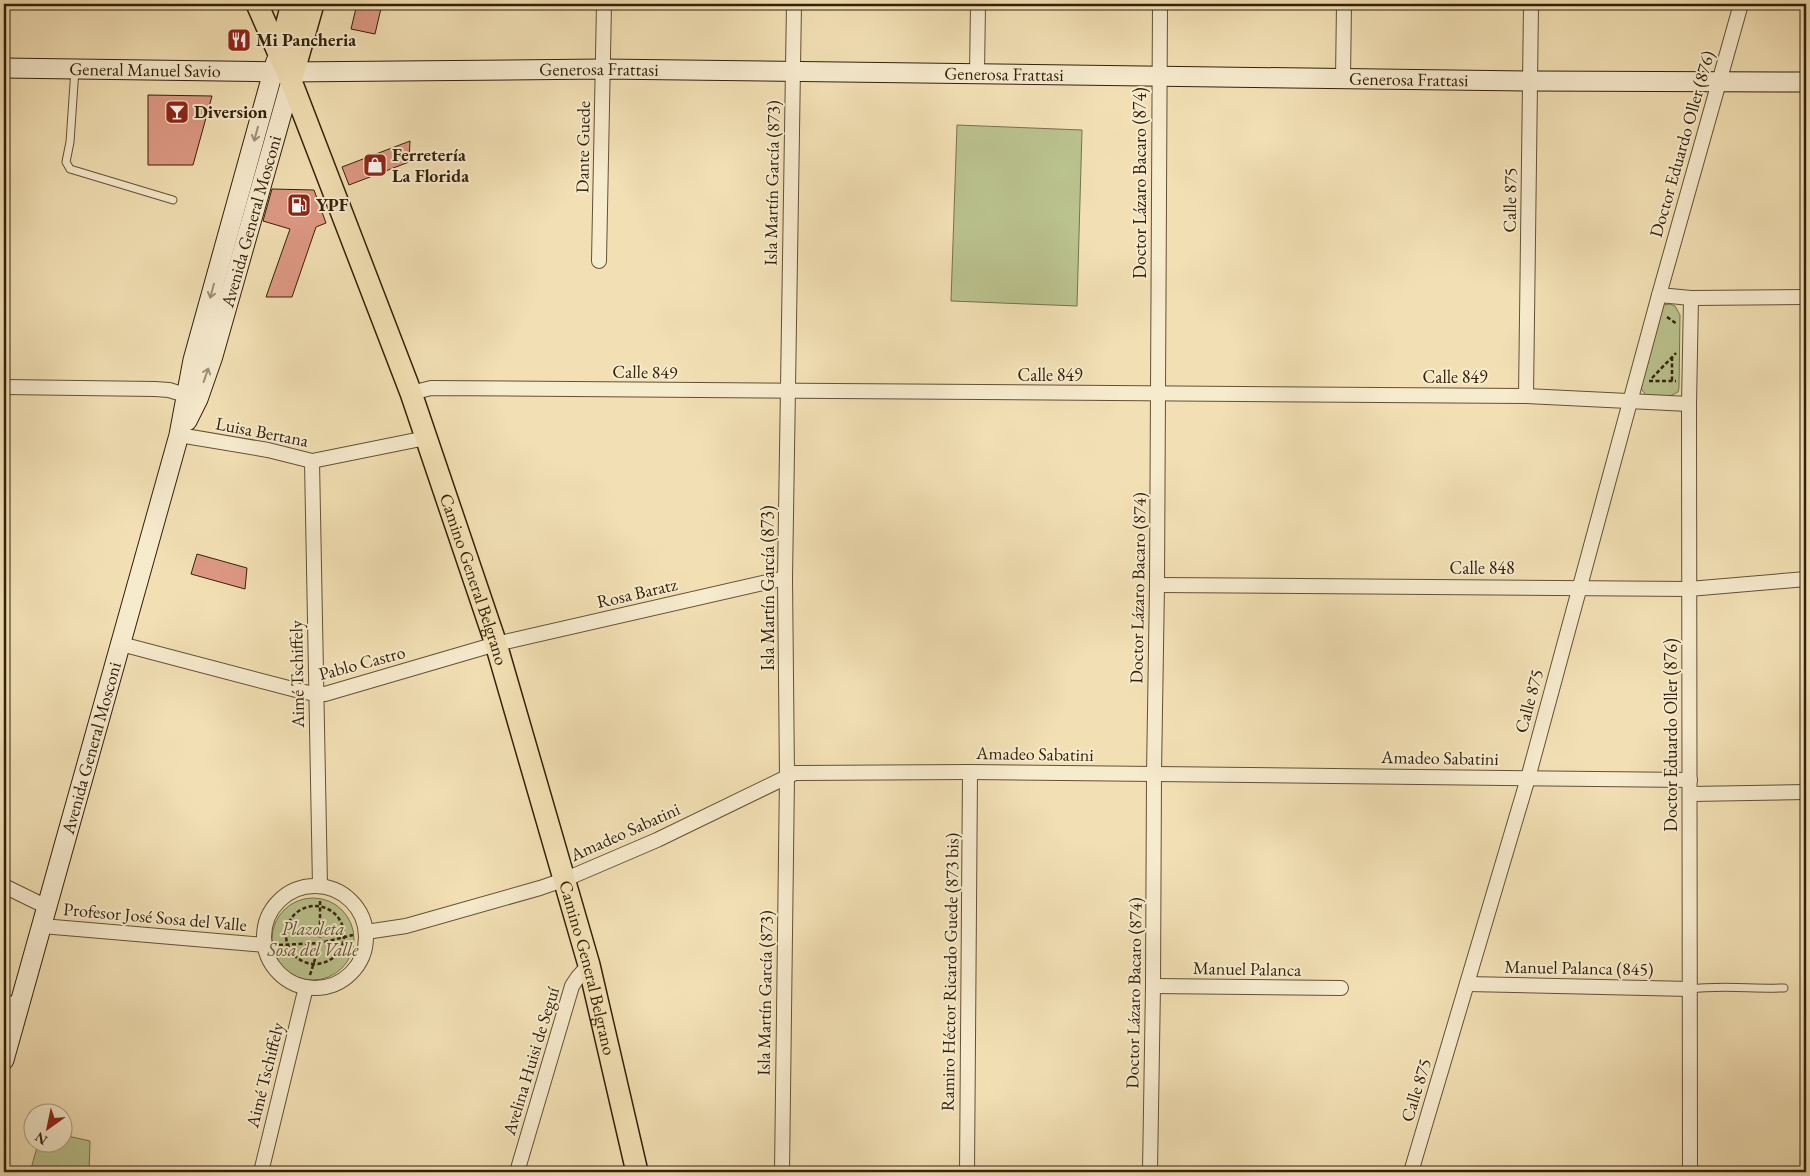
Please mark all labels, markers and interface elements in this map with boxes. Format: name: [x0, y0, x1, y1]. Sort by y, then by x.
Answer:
restaurant icon: Mi Pancheria: [226, 27, 252, 53]
place label: Mi Pancheria: [256, 28, 356, 51]
street label: Doctor Eduardo Oller (876): [1644, 48, 1719, 240]
street label: General Manuel Savio: [69, 57, 221, 82]
street label: Generosa Frattasi: [539, 57, 659, 81]
street label: Generosa Frattasi: [944, 61, 1064, 86]
street label: Generosa Frattasi: [1349, 67, 1469, 91]
street label: Doctor Lázaro Bacaro (874): [1128, 87, 1151, 279]
bar icon: Diversion: [164, 99, 190, 125]
place label: Diversion: [194, 100, 267, 123]
street label: Isla Martín García (873): [759, 100, 784, 266]
street label: Dante Guede: [570, 101, 595, 193]
one-way arrow: [250, 126, 260, 142]
street label: Avenida General Mosconi: [215, 132, 286, 311]
place label: Ferretería La Florida: [392, 143, 469, 187]
shop icon: Ferretería La Florida: [362, 152, 388, 178]
street label: Calle 875: [1497, 167, 1522, 233]
fuel station icon: YPF: [286, 192, 312, 218]
place label: YPF: [316, 193, 349, 216]
one-way arrow: [207, 282, 217, 298]
street label: Calle 849: [612, 359, 678, 384]
street label: Calle 849: [1017, 363, 1083, 386]
street label: Calle 849: [1422, 365, 1488, 388]
one-way arrow: [202, 368, 211, 384]
street label: Luisa Bertana: [214, 411, 311, 452]
street label: Camino General Belgrano: [435, 490, 514, 668]
street label: Doctor Lázaro Bacaro (874): [1124, 492, 1151, 684]
street label: Isla Martín García (873): [756, 505, 779, 671]
street label: Calle 848: [1449, 556, 1515, 579]
street label: Rosa Baratz: [594, 572, 679, 613]
street label: Aimé Tschiffely: [284, 620, 309, 729]
street label: Doctor Eduardo Oller (876): [1659, 638, 1682, 832]
street label: Pablo Castro: [316, 640, 408, 685]
street label: Avenida General Mosconi: [56, 659, 126, 838]
street label: Calle 875: [1509, 666, 1548, 735]
street label: Amadeo Sabatini: [975, 741, 1095, 766]
street label: Amadeo Sabatini: [1380, 745, 1500, 770]
street label: Amadeo Sabatini: [565, 797, 684, 866]
street label: Ramiro Héctor Ricardo Guede (873 bis): [936, 833, 963, 1111]
street label: Camino General Belgrano: [554, 878, 622, 1057]
street label: Profesor José Sosa del Valle: [62, 897, 248, 936]
street label: Doctor Lázaro Bacaro (874): [1120, 897, 1147, 1089]
street label: Isla Martín García (873): [752, 910, 777, 1076]
park label: Plazoleta Sosa del Valle: [267, 917, 359, 961]
street label: Manuel Palanca (845): [1504, 955, 1654, 980]
street label: Manuel Palanca: [1193, 956, 1302, 981]
street label: Avelina Huisi de Seguí: [497, 983, 564, 1139]
street label: Aimé Tschiffely: [240, 1020, 289, 1131]
street label: Calle 875: [1395, 1055, 1436, 1124]
north arrow: [22, 1104, 72, 1154]
text: N: [31, 1128, 51, 1150]

